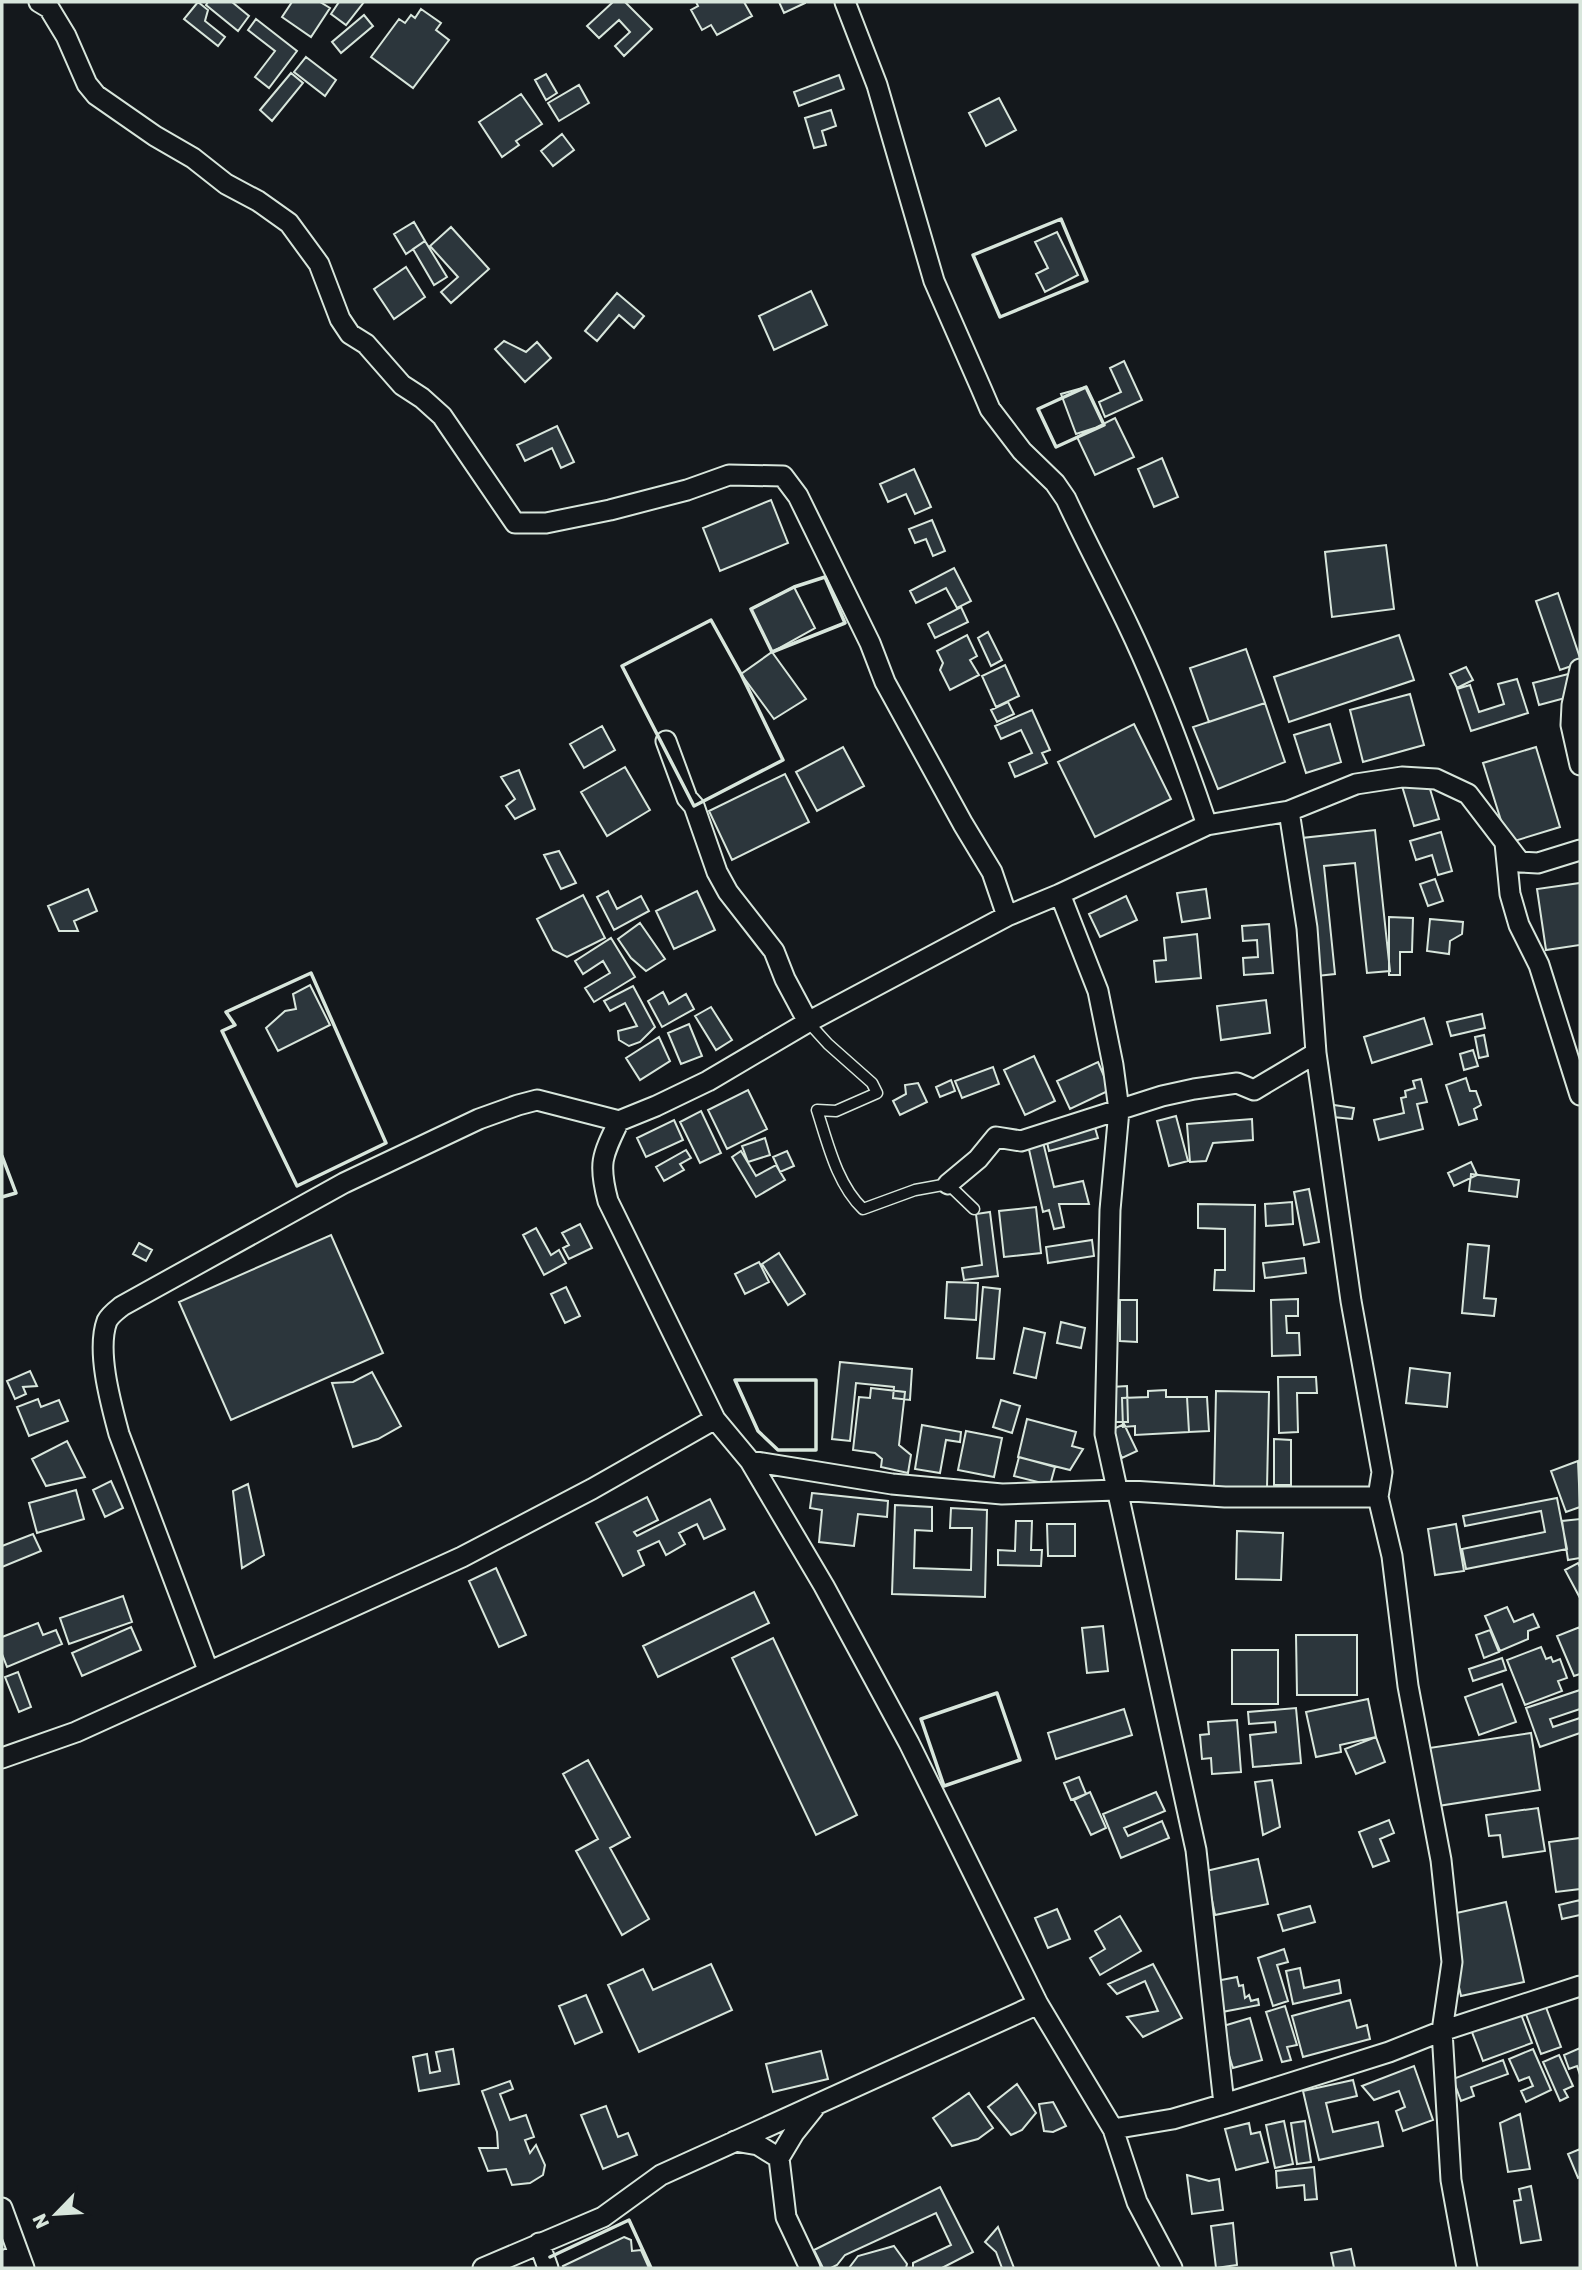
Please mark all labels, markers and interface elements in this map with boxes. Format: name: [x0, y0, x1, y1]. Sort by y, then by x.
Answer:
north arrow: [21, 2179, 91, 2249]
text: N: [28, 2210, 54, 2232]

